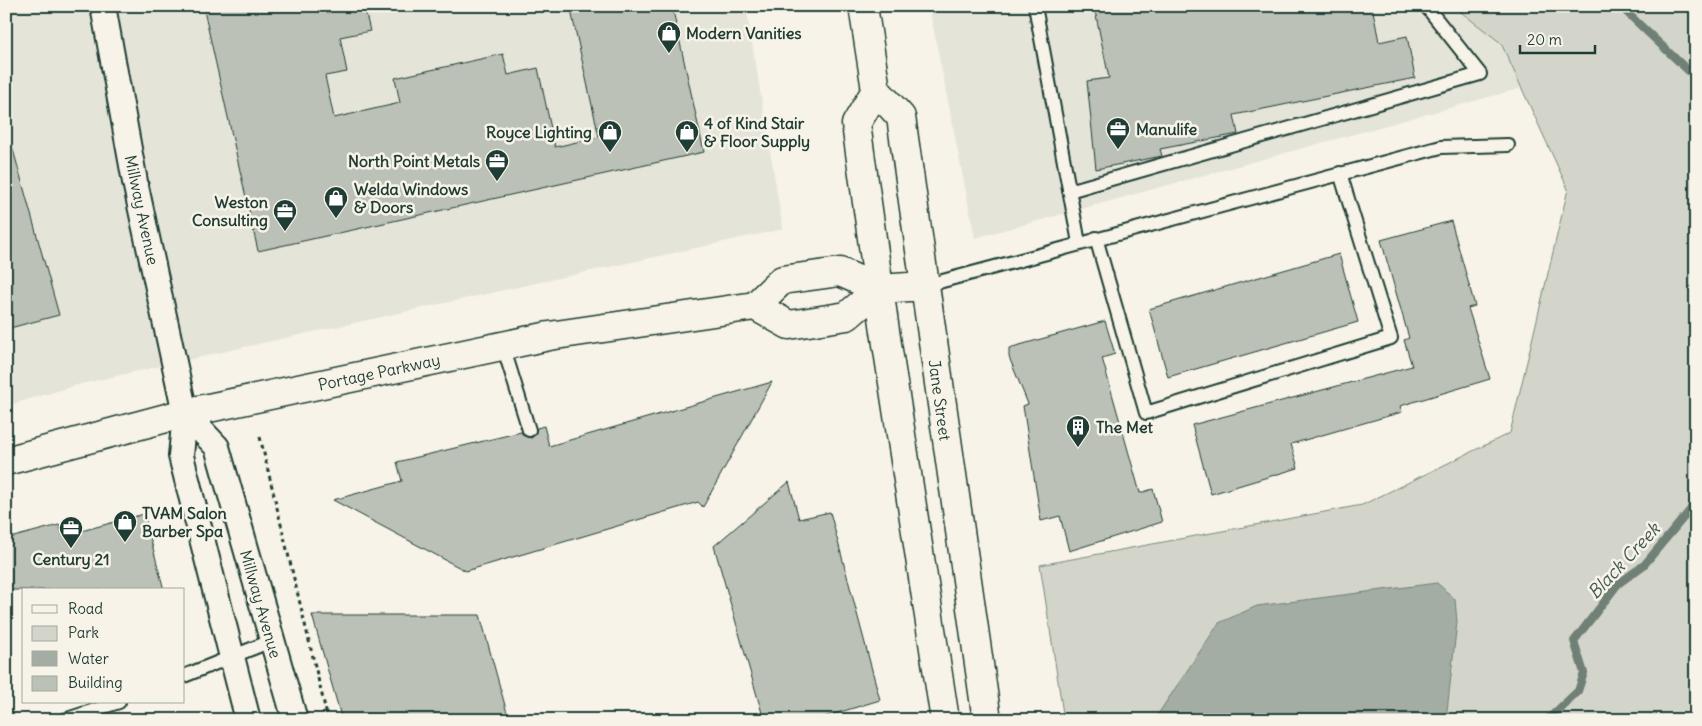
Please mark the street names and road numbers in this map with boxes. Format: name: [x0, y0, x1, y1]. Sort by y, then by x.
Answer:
street label: Millway Avenue: [121, 153, 163, 267]
street label: Portage Parkway: [316, 349, 442, 395]
street label: Jane Street: [924, 358, 956, 442]
street label: Millway Avenue: [236, 547, 286, 661]

